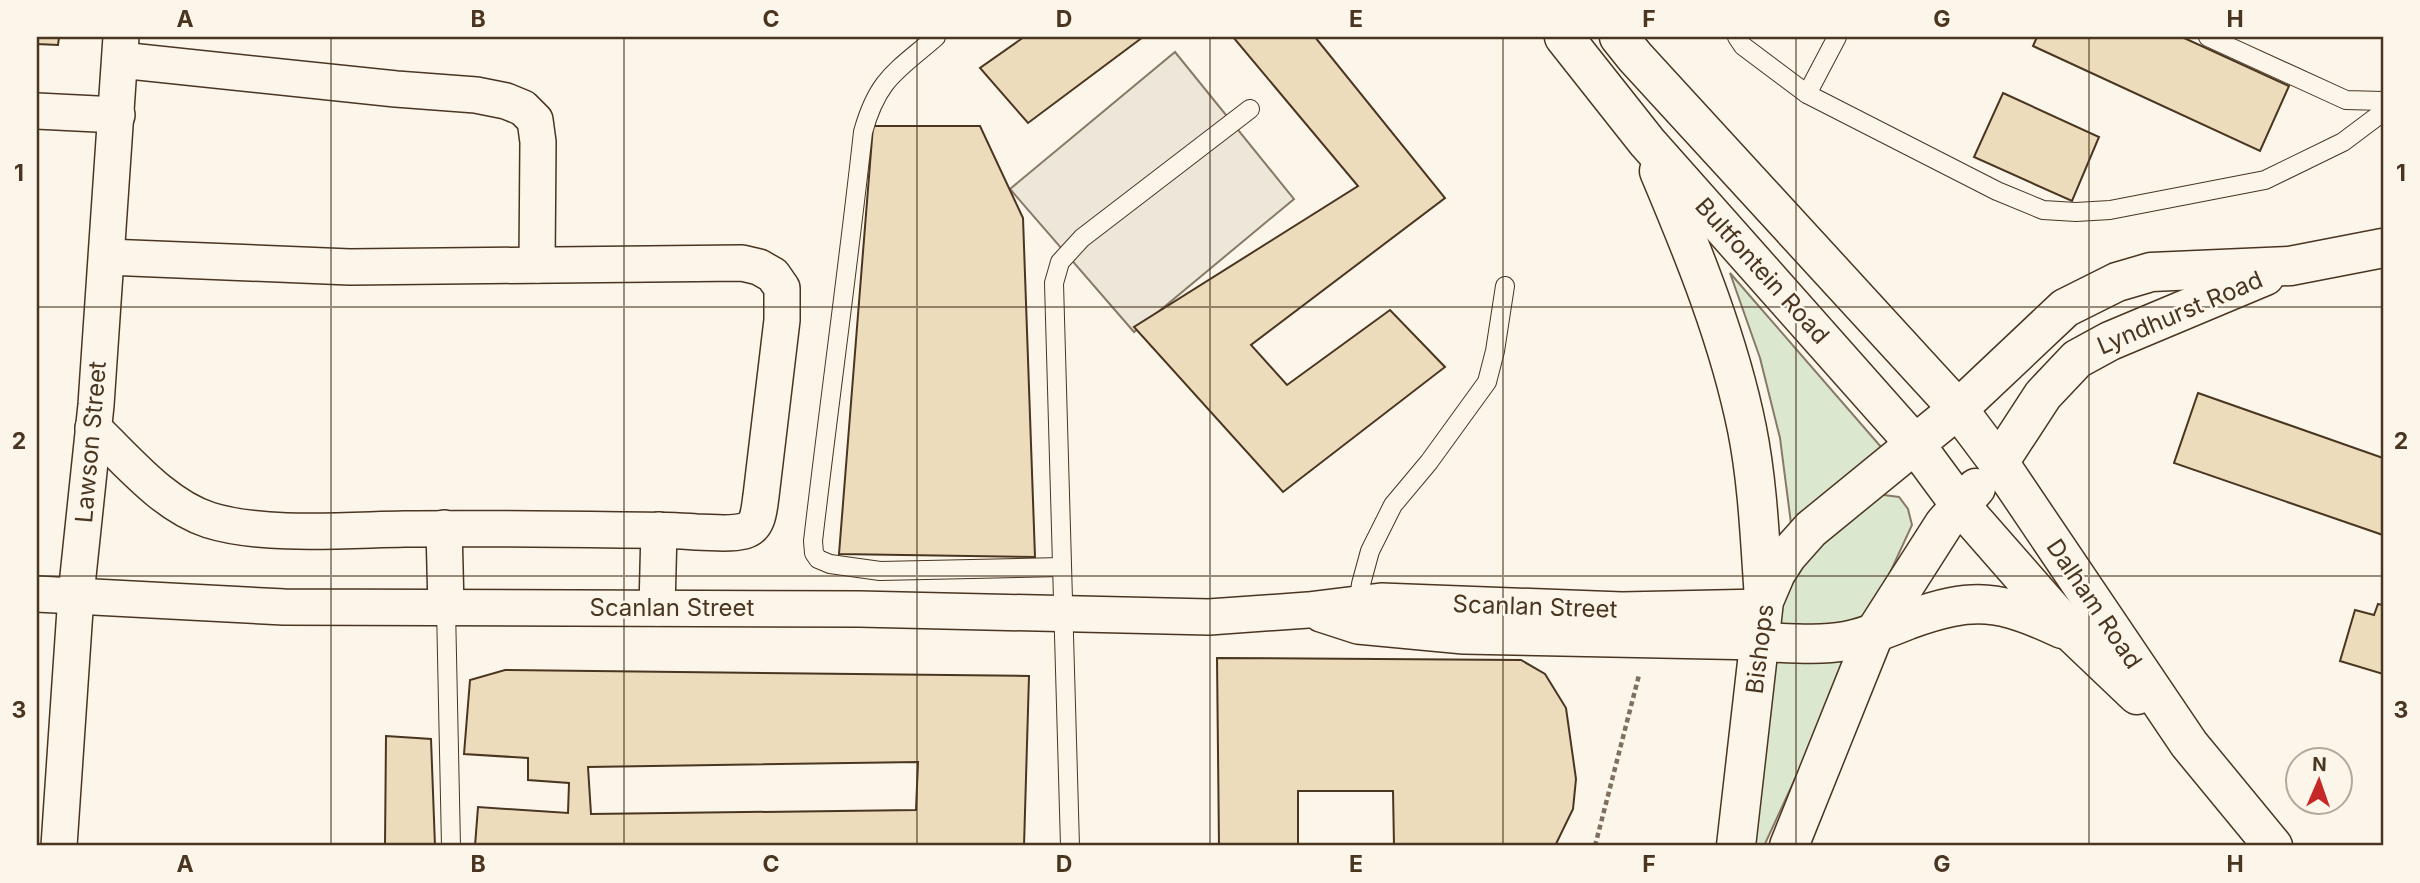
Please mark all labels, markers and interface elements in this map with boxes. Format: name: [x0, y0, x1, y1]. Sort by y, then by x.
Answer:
text: A: [176, 5, 194, 33]
text: B: [470, 5, 486, 33]
text: C: [762, 5, 780, 33]
text: D: [1056, 5, 1072, 33]
text: E: [1349, 5, 1363, 33]
text: F: [1642, 5, 1656, 33]
text: G: [1933, 5, 1951, 33]
text: H: [2226, 5, 2244, 33]
text: 1: [14, 159, 24, 187]
text: 1: [2396, 159, 2406, 187]
street label: Bultfontein Road: [1689, 192, 1835, 350]
street label: Lyndhurst Road: [2093, 265, 2267, 360]
street label: Lawson Street: [69, 360, 112, 524]
text: 2: [12, 427, 26, 455]
text: 2: [2394, 427, 2408, 455]
street label: Dalham Road: [2040, 533, 2148, 674]
street label: Scanlan Street: [1452, 589, 1618, 624]
street label: Scanlan Street: [590, 593, 755, 622]
street label: Bishops: [1740, 602, 1779, 695]
text: 3: [12, 696, 26, 724]
text: 3: [2394, 696, 2408, 724]
north arrow: [2284, 746, 2354, 816]
text: N: [2312, 753, 2327, 776]
text: A: [176, 850, 194, 878]
text: B: [470, 850, 486, 878]
text: C: [762, 850, 780, 878]
text: D: [1056, 850, 1072, 878]
text: E: [1349, 850, 1363, 878]
text: F: [1642, 850, 1656, 878]
text: G: [1933, 850, 1951, 878]
text: H: [2226, 850, 2244, 878]

